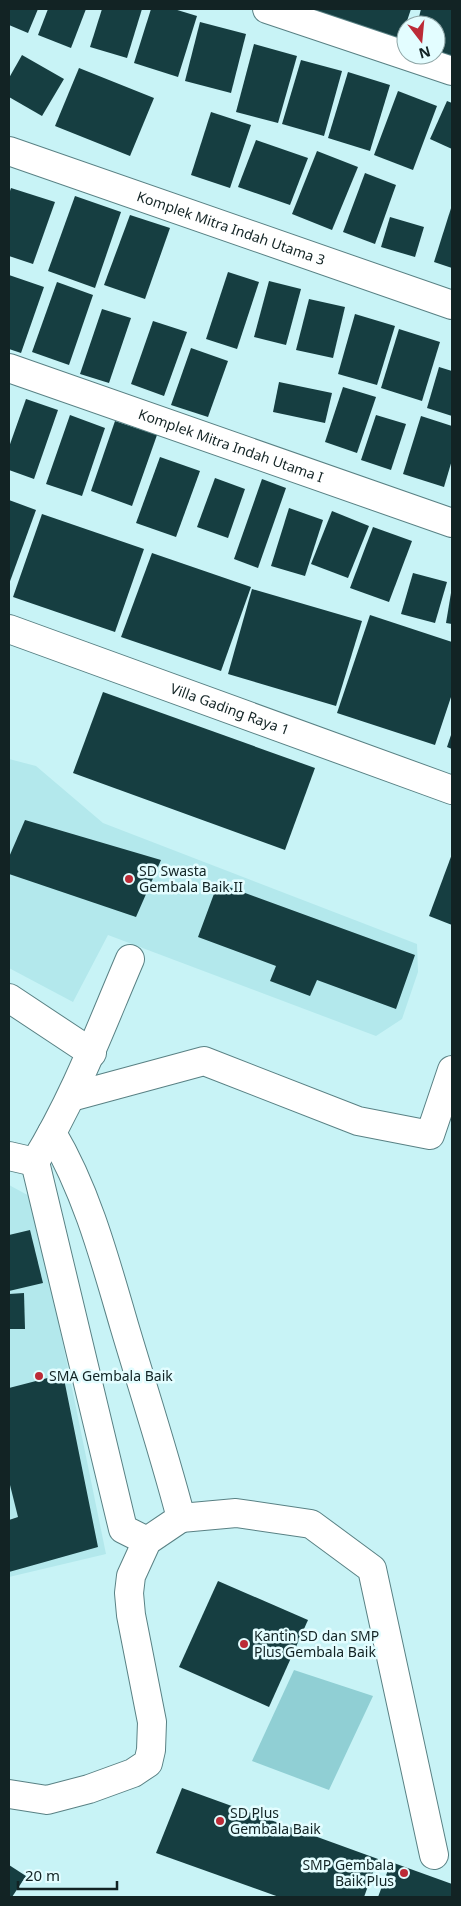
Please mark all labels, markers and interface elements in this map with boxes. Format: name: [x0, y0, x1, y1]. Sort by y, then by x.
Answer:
north arrow: [396, 15, 446, 65]
text: N: [417, 42, 433, 64]
street label: Komplek Mitra Indah Utama 3: [135, 186, 328, 269]
street label: Komplek Mitra Indah Utama I: [136, 404, 326, 486]
street label: Villa Gading Raya 1: [168, 678, 292, 739]
place label: SD Swasta Gembala Baik II: [139, 861, 243, 896]
marker: SD Swasta Gembala Baik II: [123, 873, 135, 885]
place label: SMA Gembala Baik: [49, 1366, 173, 1385]
marker: SMA Gembala Baik: [33, 1370, 45, 1382]
place label: Kantin SD dan SMP Plus Gembala Baik: [254, 1626, 379, 1661]
marker: Kantin SD dan SMP Plus Gembala Baik: [238, 1638, 250, 1650]
place label: SD Plus Gembala Baik: [230, 1803, 321, 1838]
marker: SD Plus Gembala Baik: [214, 1815, 226, 1827]
place label: SMP Gembala Baik Plus: [302, 1855, 394, 1890]
scale bar: [18, 1858, 116, 1890]
text: 20 m: [25, 1865, 60, 1885]
marker: SMP Gembala Baik Plus: [398, 1867, 410, 1879]

